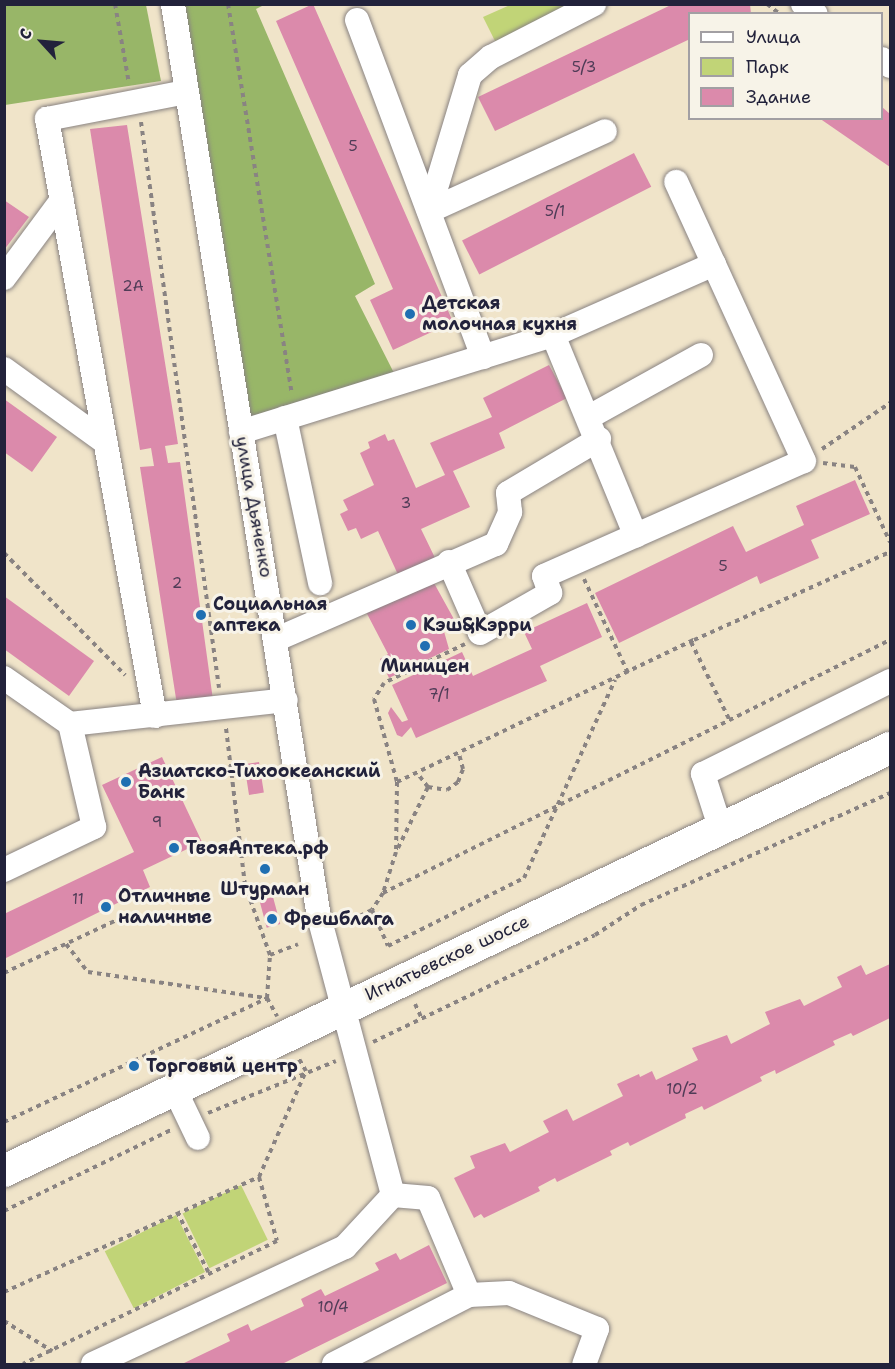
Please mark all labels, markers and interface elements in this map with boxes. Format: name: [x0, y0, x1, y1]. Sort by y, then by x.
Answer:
north arrow: [12, 12, 72, 72]
legend: [688, 12, 883, 120]
text: С: [14, 25, 37, 43]
text: Улица: [746, 25, 800, 49]
text: Парк: [746, 55, 789, 79]
house number: 5/3: [572, 59, 596, 77]
text: Здание: [746, 85, 811, 109]
house number: 5: [348, 138, 358, 156]
house number: 5/1: [545, 203, 565, 221]
house number: 2А: [122, 278, 144, 296]
place label: Детская молочная кухня: [422, 293, 577, 336]
marker: Детская молочная кухня: [403, 307, 417, 321]
street label: улица Дьяченко: [231, 435, 277, 579]
house number: 3: [401, 495, 411, 513]
house number: 5: [718, 558, 728, 576]
house number: 2: [172, 575, 182, 593]
place label: Социальная аптека: [213, 594, 327, 636]
marker: Социальная аптека: [194, 608, 208, 622]
place label: Кэш&Кэрри: [423, 614, 532, 636]
marker: Кэш&Кэрри: [404, 618, 418, 632]
marker: Миницен: [418, 639, 432, 653]
place label: Миницен: [380, 655, 470, 677]
house number: 7/1: [428, 686, 450, 704]
place label: Азиатско-Тихоокеанский Банк: [138, 761, 380, 804]
marker: Азиатско-Тихоокеанский Банк: [119, 775, 133, 789]
house number: 9: [152, 814, 162, 832]
place label: ТвояАптека.рф: [186, 837, 328, 859]
marker: ТвояАптека.рф: [167, 841, 181, 855]
marker: Штурман: [258, 862, 272, 876]
place label: Штурман: [221, 878, 309, 900]
place label: Отличные наличные: [118, 886, 212, 928]
house number: 11: [72, 891, 84, 909]
marker: Отличные наличные: [99, 900, 113, 914]
place label: Фрешблага: [284, 908, 394, 930]
street label: Игнатьевское шоссе: [361, 910, 533, 1006]
marker: Фрешблага: [265, 912, 279, 926]
place label: Торговый центр: [146, 1055, 298, 1077]
marker: Торговый центр: [127, 1059, 141, 1073]
house number: 10/2: [666, 1081, 698, 1099]
house number: 10/4: [317, 1299, 349, 1317]

